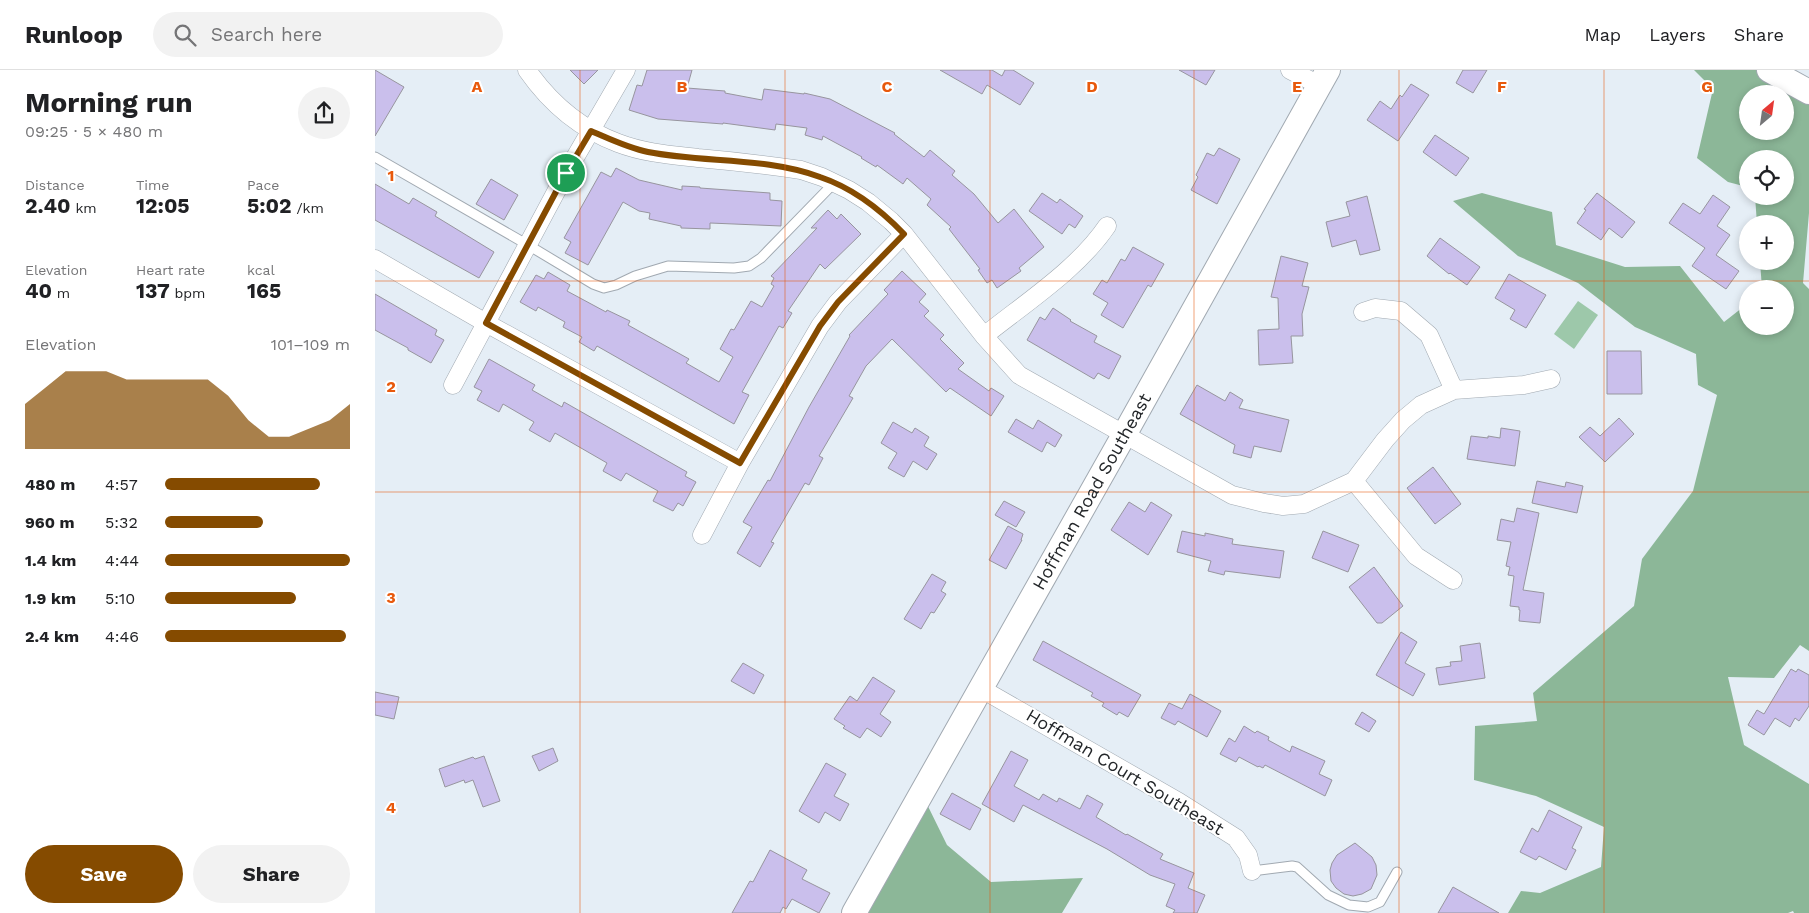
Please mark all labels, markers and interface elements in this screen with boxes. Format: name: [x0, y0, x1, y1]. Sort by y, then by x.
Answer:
search box: [153, 12, 503, 57]
text: Runloop: [25, 21, 123, 49]
icon: search: [171, 21, 199, 49]
text: Search here: [211, 23, 322, 46]
text: Map: [1584, 24, 1621, 45]
text: Layers: [1649, 24, 1706, 45]
text: Share: [1734, 24, 1784, 45]
text: A: [472, 77, 483, 96]
text: B: [677, 77, 688, 96]
text: C: [882, 77, 893, 96]
text: D: [1086, 77, 1098, 96]
text: E: [1292, 77, 1302, 96]
text: F: [1497, 77, 1507, 96]
text: G: [1701, 77, 1713, 96]
north arrow: [1739, 85, 1794, 140]
map controls: [1739, 85, 1794, 335]
text: Morning run: [25, 86, 193, 119]
button: share: [298, 87, 350, 139]
text: 09:25 · 5 × 480 m: [25, 122, 163, 141]
button: locate: [1739, 150, 1794, 205]
pin: [545, 152, 587, 194]
icon: arrive: [552, 159, 580, 187]
text: 1: [388, 166, 394, 185]
text: Distance: [25, 177, 85, 193]
text: Time: [136, 177, 169, 193]
text: Pace: [247, 177, 279, 193]
text: 2.40: [25, 193, 71, 218]
text: 12:05: [136, 193, 190, 218]
text: 5:02: [247, 193, 292, 218]
text: km: [71, 200, 97, 216]
text: /km: [292, 200, 324, 216]
button: +: [1739, 215, 1794, 270]
text: Elevation: [25, 262, 88, 278]
text: Heart rate: [136, 262, 205, 278]
text: kcal: [247, 262, 275, 278]
text: 40: [25, 278, 52, 303]
text: 137: [136, 278, 170, 303]
text: 165: [247, 278, 281, 303]
button: −: [1739, 280, 1794, 335]
text: m: [52, 285, 70, 301]
text: bpm: [170, 285, 205, 301]
text: Elevation: [25, 335, 96, 354]
text: 101–109 m: [271, 335, 350, 354]
text: 2: [386, 377, 396, 396]
street label: Hoffman Road Southeast: [1028, 389, 1156, 593]
text: 480 m: [25, 475, 75, 494]
text: 4:57: [105, 475, 138, 494]
text: 960 m: [25, 513, 75, 532]
text: 5:32: [105, 513, 138, 532]
text: 1.4 km: [25, 551, 76, 570]
text: 4:44: [105, 551, 139, 570]
text: 3: [386, 588, 396, 607]
text: 1.9 km: [25, 589, 76, 608]
text: 5:10: [105, 589, 135, 608]
text: 2.4 km: [25, 627, 79, 646]
text: 4:46: [105, 627, 139, 646]
street label: Hoffman Court Southeast: [1023, 704, 1228, 839]
text: 4: [386, 798, 396, 817]
button: Save: [25, 845, 183, 903]
button: Share: [193, 845, 350, 903]

